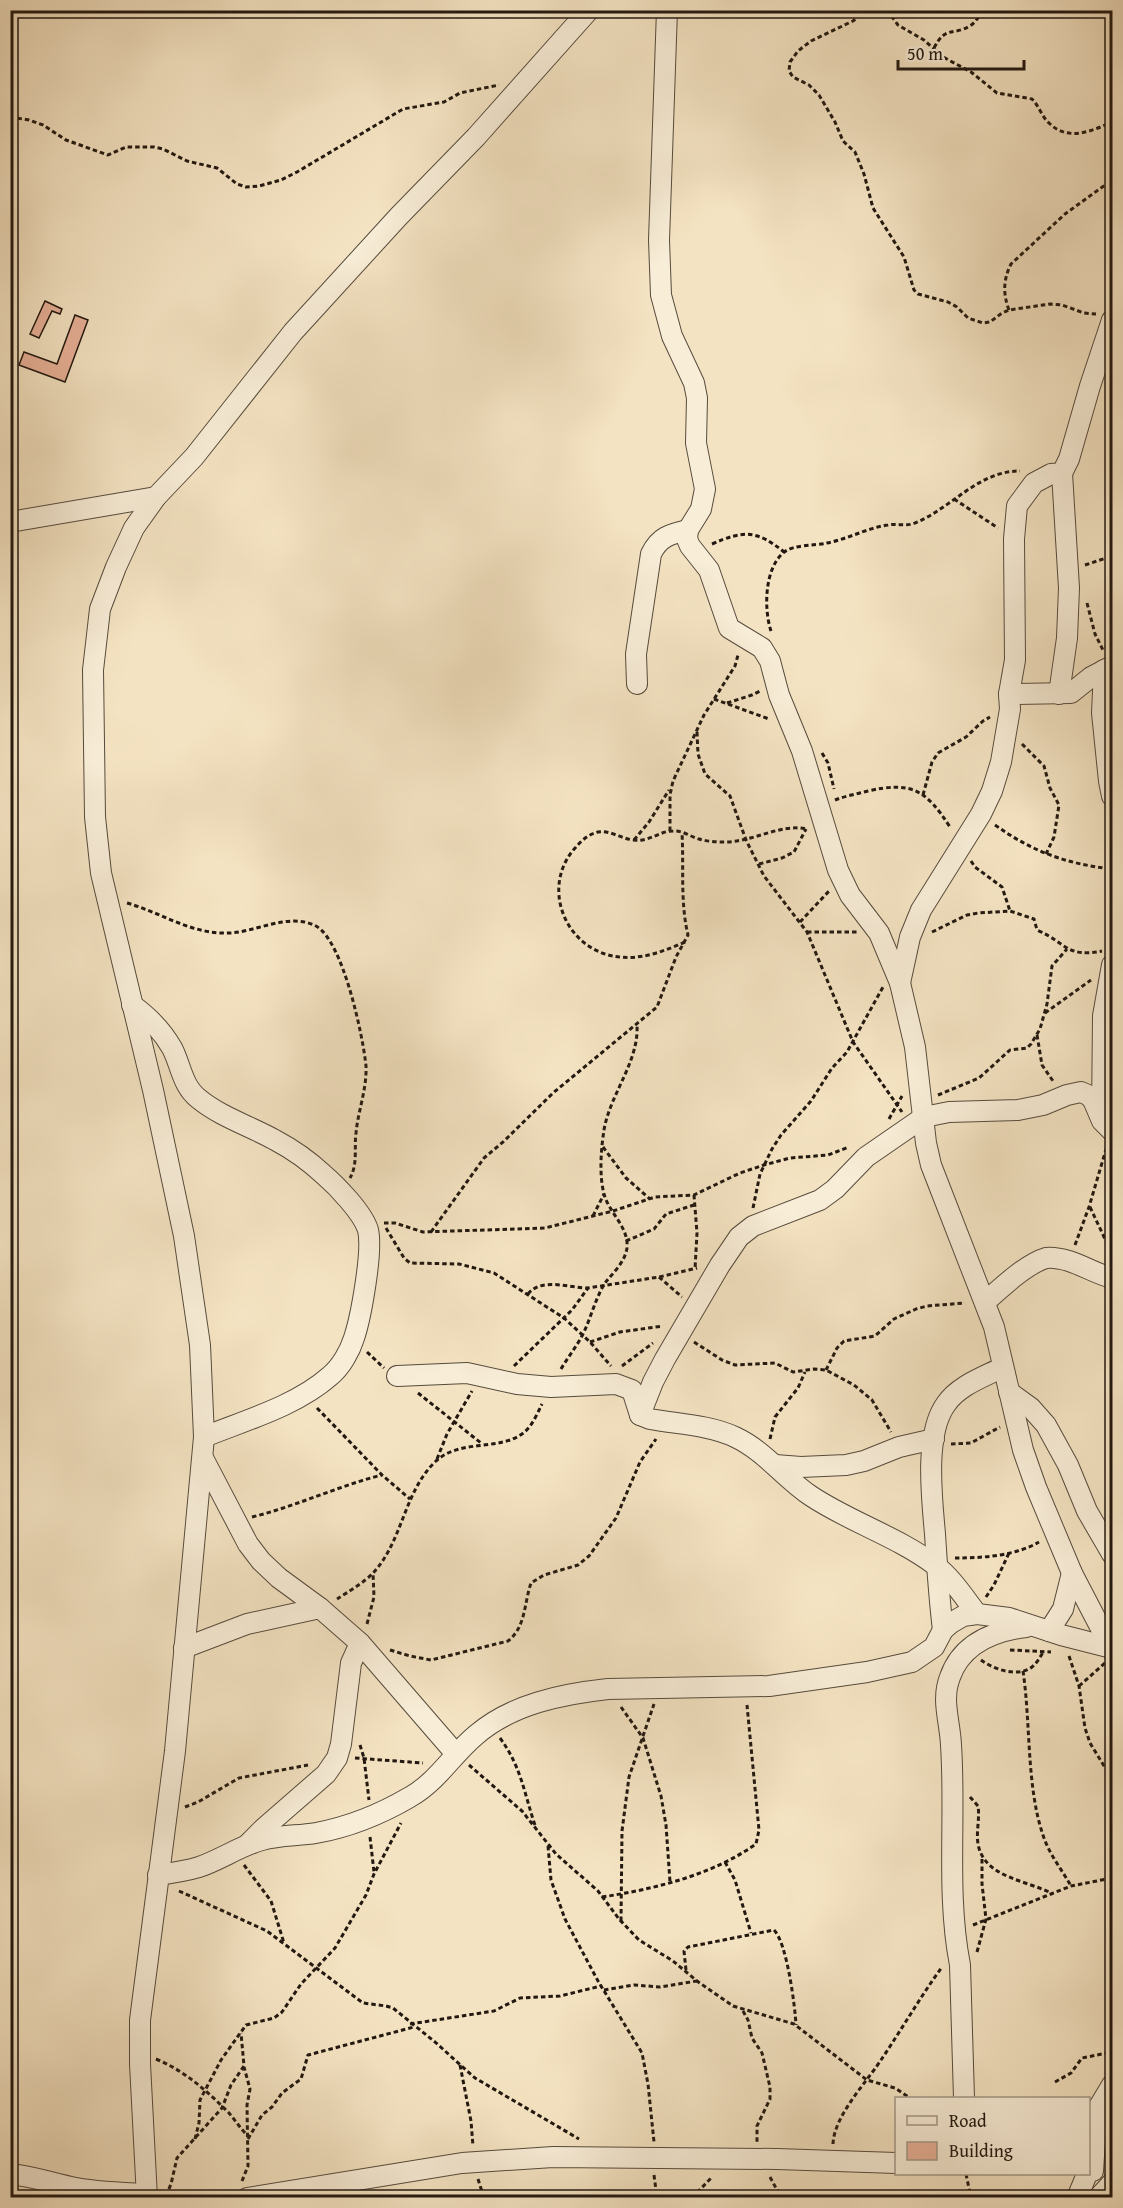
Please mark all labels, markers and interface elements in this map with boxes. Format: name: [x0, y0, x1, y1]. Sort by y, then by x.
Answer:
scale bar: [898, 33, 1024, 71]
text: 50 m: [907, 40, 943, 67]
legend: [895, 2097, 1090, 2175]
text: Road: [949, 2107, 987, 2134]
text: Building: [949, 2137, 1013, 2164]

